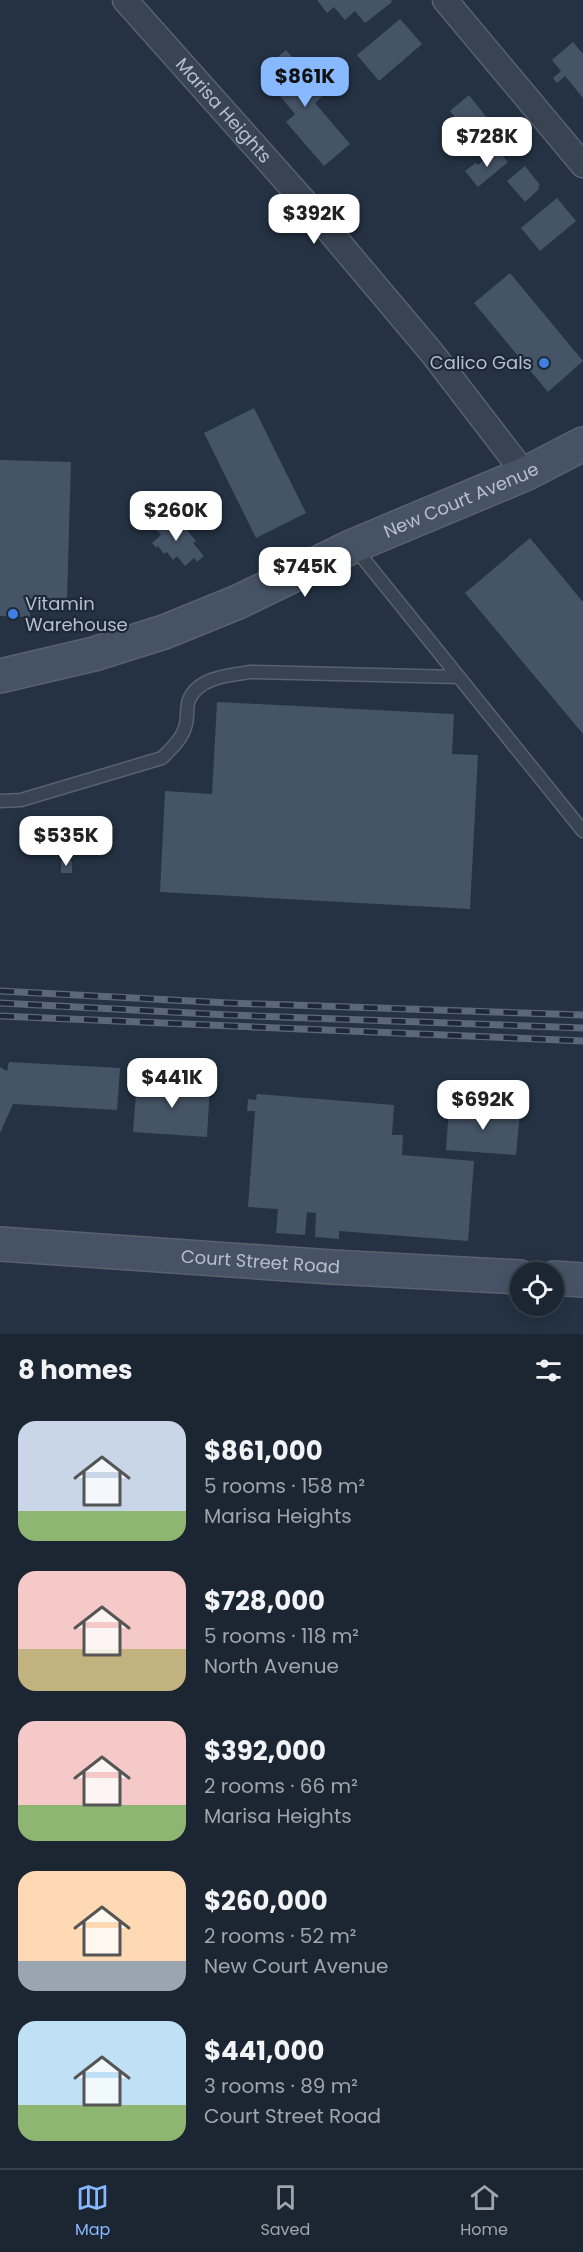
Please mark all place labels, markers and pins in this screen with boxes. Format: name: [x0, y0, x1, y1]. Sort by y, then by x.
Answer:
pin: $861K: [263, 57, 347, 108]
pin: $728K: [445, 117, 529, 168]
pin: $392K: [272, 194, 356, 245]
place label: Calico Gals: [430, 350, 532, 375]
marker: Calico Gals: [537, 356, 551, 370]
pin: $260K: [134, 491, 218, 542]
pin: $745K: [263, 547, 347, 598]
place label: Vitamin Warehouse: [25, 591, 128, 637]
marker: Vitamin Warehouse: [6, 607, 20, 621]
pin: $535K: [24, 816, 108, 867]
pin: $441K: [130, 1058, 214, 1109]
pin: $692K: [441, 1080, 525, 1131]

